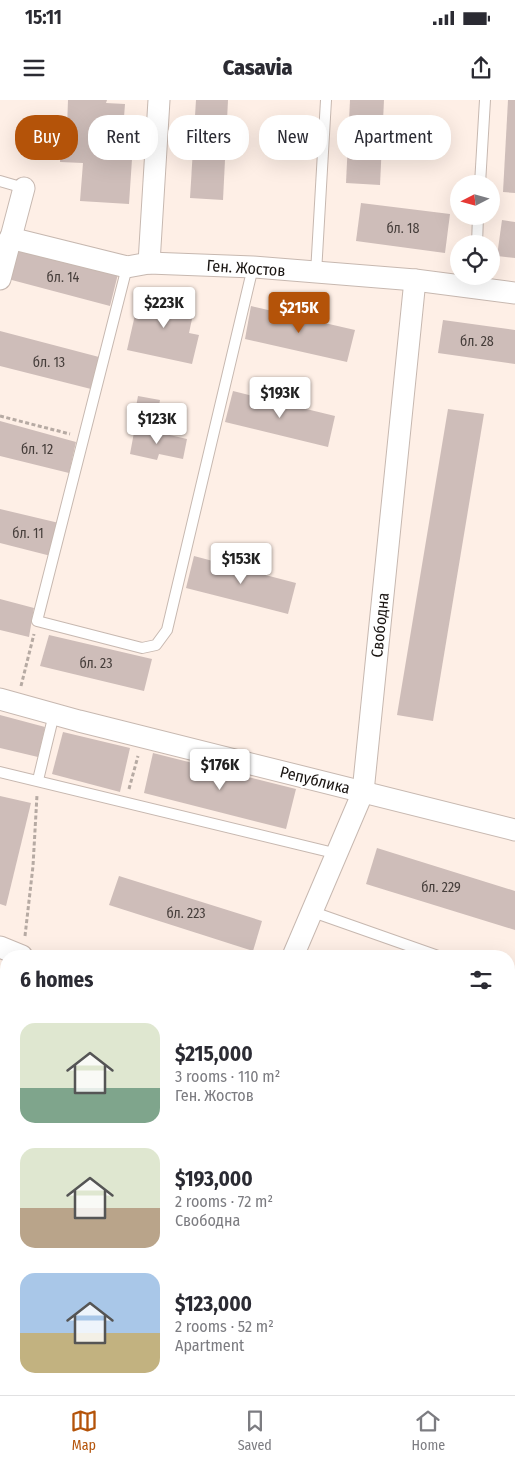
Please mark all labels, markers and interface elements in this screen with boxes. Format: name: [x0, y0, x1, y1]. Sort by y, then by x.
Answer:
text: 15:11: [25, 6, 62, 29]
icon: menu: [20, 54, 48, 82]
text: Casavia: [223, 54, 292, 81]
icon: share: [467, 54, 495, 82]
chip: Buy: [15, 115, 78, 160]
chip: Rent: [88, 115, 158, 160]
chip: Filters: [168, 115, 249, 160]
chip: New: [259, 115, 327, 160]
chip: Apartment: [337, 115, 451, 160]
north arrow: [450, 175, 500, 225]
map controls: [450, 175, 500, 285]
house number: бл. 18: [386, 220, 420, 237]
button: locate: [450, 235, 500, 285]
street label: Ген. Жостов: [206, 256, 286, 280]
house number: бл. 14: [47, 269, 80, 286]
pin: $223K: [129, 286, 199, 329]
pin: $215K: [264, 292, 334, 334]
text: $223K: [144, 293, 184, 312]
text: $215K: [280, 298, 318, 317]
house number: бл. 28: [460, 333, 494, 350]
house number: бл. 13: [33, 354, 65, 371]
pin: $193K: [245, 376, 315, 419]
text: $193K: [261, 383, 299, 402]
pin: $123K: [122, 402, 192, 445]
text: $123K: [138, 409, 176, 428]
house number: бл. 12: [21, 441, 53, 458]
house number: бл. 11: [12, 525, 44, 542]
pin: $153K: [206, 542, 276, 585]
text: $153K: [222, 549, 260, 568]
street label: Свободна: [367, 591, 393, 658]
house number: бл. 23: [79, 655, 113, 672]
pin: $176K: [185, 748, 255, 791]
text: $176K: [201, 755, 239, 774]
street label: Република: [278, 762, 352, 798]
house number: бл. 229: [421, 879, 461, 896]
house number: бл. 223: [166, 905, 206, 922]
icon: filters: [467, 966, 495, 994]
text: 6 homes: [20, 967, 93, 993]
text: $215,000: [175, 1041, 253, 1067]
icon: home: [60, 1043, 120, 1103]
text: 3 rooms · 110 m²: [175, 1067, 280, 1086]
text: Ген. Жостов: [175, 1086, 254, 1105]
text: $193,000: [175, 1166, 253, 1192]
icon: home: [60, 1168, 120, 1228]
text: 2 rooms · 72 m²: [175, 1192, 273, 1211]
text: Свободна: [175, 1211, 240, 1230]
text: $123,000: [175, 1291, 252, 1317]
icon: home: [60, 1293, 120, 1353]
text: 2 rooms · 52 m²: [175, 1317, 274, 1336]
text: Apartment: [175, 1336, 244, 1355]
tab: Map: [70, 1407, 98, 1454]
tab: Saved: [238, 1407, 272, 1454]
tab: Home: [412, 1407, 445, 1454]

